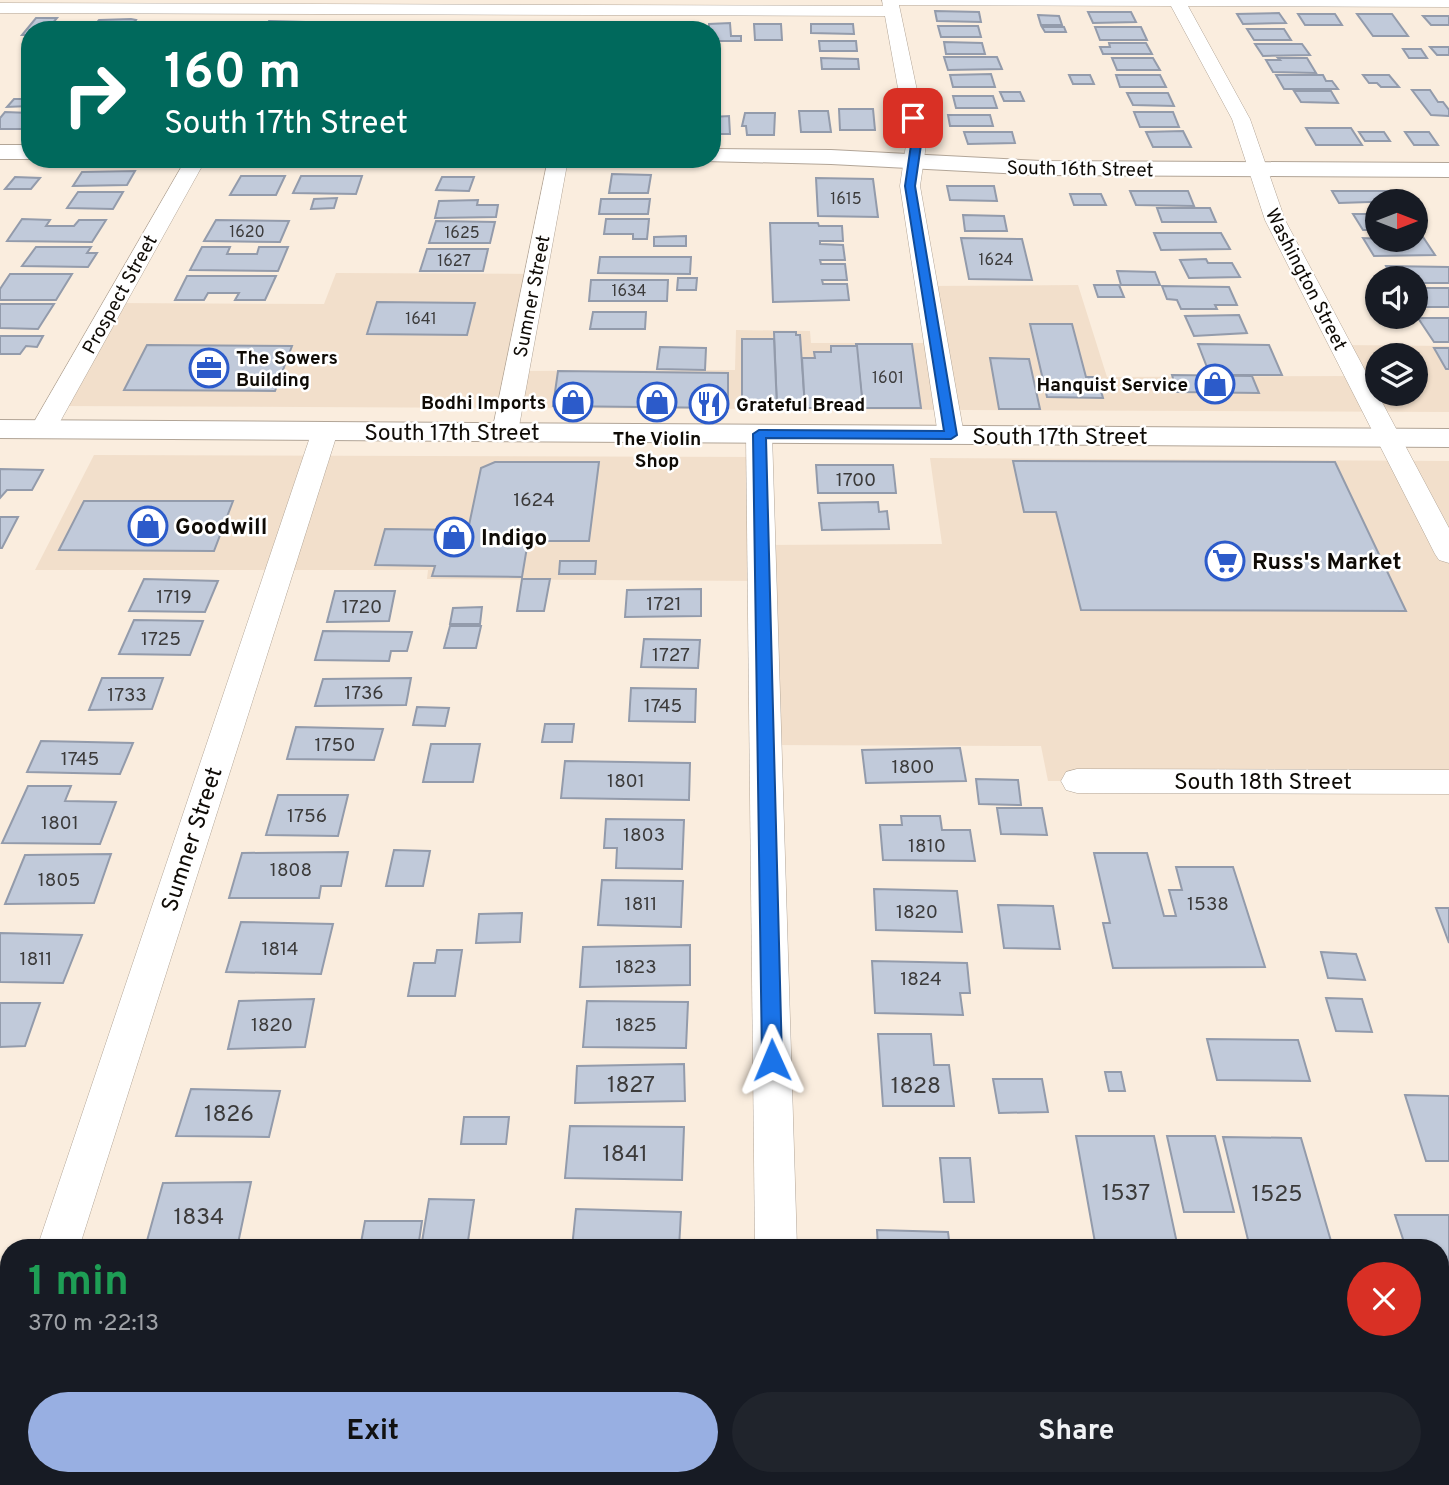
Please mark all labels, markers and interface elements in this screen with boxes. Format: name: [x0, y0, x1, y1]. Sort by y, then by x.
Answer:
text: 160 m: [164, 44, 301, 106]
icon: right: [49, 49, 140, 140]
pin: [883, 88, 943, 148]
icon: arrive: [894, 99, 932, 137]
text: South 17th Street: [164, 105, 408, 145]
street label: South 16th Street: [1006, 157, 1154, 183]
north arrow: [1365, 189, 1428, 252]
map controls: [1365, 189, 1428, 406]
house number: 1615: [830, 190, 862, 210]
street label: Washington Street: [1259, 205, 1351, 355]
house number: 1620: [229, 223, 265, 243]
house number: 1625: [444, 224, 480, 244]
street label: Prospect Street: [78, 231, 164, 359]
street label: Sumner Street: [509, 233, 557, 360]
house number: 1624: [978, 251, 1014, 271]
house number: 1627: [437, 252, 471, 272]
button: sound: [1365, 266, 1428, 329]
house number: 1634: [611, 282, 647, 302]
house number: 1641: [405, 310, 437, 330]
button: layers: [1365, 343, 1428, 406]
office icon: The Sowers Building: [188, 347, 230, 389]
place label: The Sowers Building: [236, 347, 338, 393]
shop icon: Hanquist Service: [1194, 363, 1236, 405]
house number: 1601: [872, 369, 904, 389]
place label: Hanquist Service: [1037, 374, 1188, 398]
shop icon: Bodhi Imports: [552, 381, 594, 423]
shop icon: The Violin Shop: [636, 381, 678, 423]
restaurant icon: Grateful Bread: [688, 383, 730, 425]
place label: Bodhi Imports: [421, 392, 546, 416]
place label: Grateful Bread: [736, 394, 865, 418]
street label: South 17th Street: [364, 420, 540, 449]
street label: South 17th Street: [972, 424, 1148, 453]
place label: The Violin Shop: [613, 428, 701, 474]
house number: 1700: [836, 469, 876, 493]
house number: 1624: [513, 489, 555, 513]
shop icon: Goodwill: [127, 505, 169, 547]
place label: Goodwill: [175, 514, 267, 543]
shop icon: Indigo: [433, 516, 475, 558]
place label: Indigo: [481, 525, 547, 554]
supermarket icon: Russ's Market: [1204, 540, 1246, 582]
place label: Russ's Market: [1252, 549, 1402, 578]
house number: 1719: [156, 586, 192, 610]
house number: 1721: [646, 593, 682, 617]
house number: 1720: [342, 596, 382, 620]
house number: 1725: [141, 628, 181, 652]
house number: 1727: [652, 644, 690, 668]
house number: 1736: [344, 682, 384, 706]
house number: 1733: [107, 684, 147, 708]
house number: 1745: [644, 695, 682, 719]
house number: 1750: [315, 734, 355, 758]
house number: 1745: [61, 748, 99, 772]
house number: 1800: [892, 756, 934, 780]
street label: Sumner Street: [156, 764, 230, 916]
street label: South 18th Street: [1174, 769, 1352, 798]
house number: 1801: [607, 770, 645, 794]
house number: 1756: [287, 805, 327, 829]
house number: 1801: [41, 812, 79, 836]
house number: 1803: [623, 824, 665, 848]
house number: 1810: [908, 835, 946, 859]
house number: 1808: [270, 859, 312, 883]
house number: 1805: [38, 869, 80, 893]
house number: 1811: [625, 893, 657, 917]
house number: 1538: [1187, 893, 1229, 917]
house number: 1820: [896, 901, 938, 925]
house number: 1814: [261, 938, 299, 962]
house number: 1811: [20, 948, 52, 972]
house number: 1823: [615, 956, 657, 980]
house number: 1824: [900, 968, 942, 992]
house number: 1820: [251, 1014, 293, 1038]
house number: 1825: [615, 1014, 657, 1038]
position arrow: [735, 1023, 809, 1097]
house number: 1827: [607, 1072, 655, 1101]
house number: 1828: [891, 1073, 941, 1102]
house number: 1826: [204, 1101, 254, 1130]
house number: 1841: [602, 1141, 648, 1170]
house number: 1537: [1102, 1180, 1150, 1209]
house number: 1525: [1251, 1181, 1303, 1210]
house number: 1834: [174, 1204, 224, 1233]
text: 1 min: [28, 1257, 129, 1310]
button: close: [1347, 1262, 1421, 1336]
text: 370 m · 22:13: [28, 1310, 159, 1339]
button: Exit: [28, 1392, 718, 1472]
button: Share: [732, 1392, 1421, 1472]

